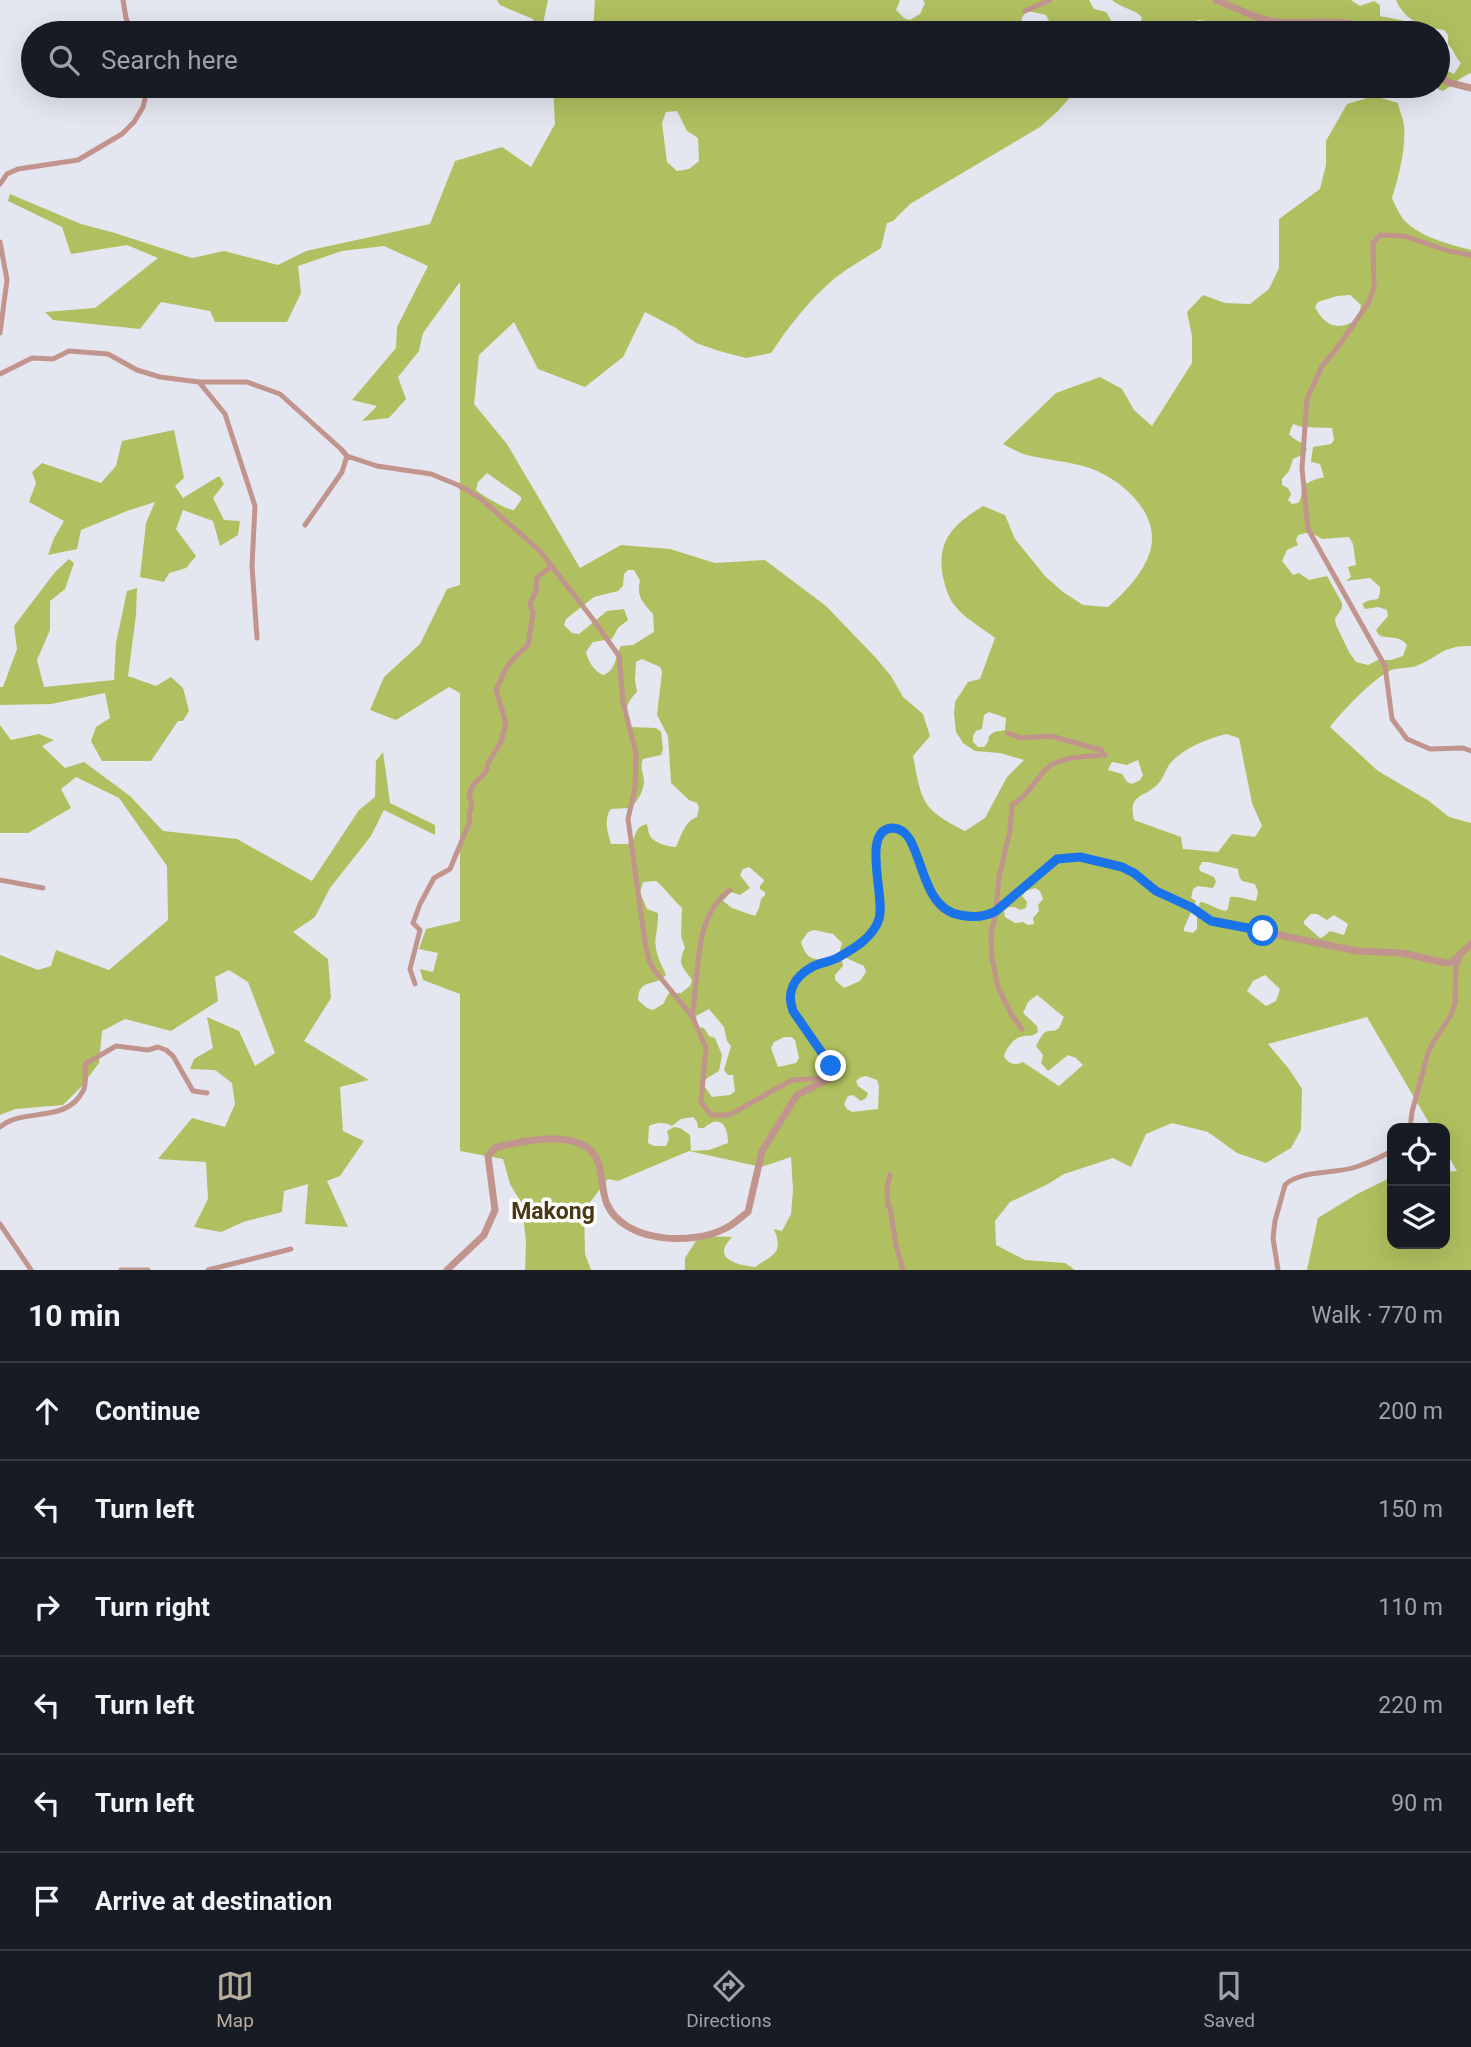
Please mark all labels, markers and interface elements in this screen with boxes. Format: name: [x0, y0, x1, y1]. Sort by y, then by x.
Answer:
search box: [21, 21, 1450, 98]
icon: search: [45, 41, 83, 79]
text: Search here: [101, 45, 238, 75]
route start: [1247, 915, 1278, 946]
route end: [815, 1050, 846, 1081]
map controls: [1387, 1123, 1450, 1249]
button: locate: [1387, 1123, 1450, 1186]
button: layers: [1387, 1186, 1450, 1249]
district label: Makong: [511, 1198, 595, 1225]
text: 10 min: [28, 1298, 121, 1333]
text: Walk · 770 m: [1311, 1302, 1443, 1329]
icon: ahead: [28, 1392, 66, 1430]
text: Continue: [95, 1396, 200, 1426]
text: 200 m: [1378, 1398, 1443, 1425]
icon: left: [28, 1490, 66, 1528]
text: Turn left: [95, 1494, 194, 1524]
text: 150 m: [1378, 1496, 1443, 1523]
icon: right: [28, 1588, 66, 1626]
text: Turn right: [95, 1592, 210, 1622]
text: 110 m: [1378, 1594, 1443, 1621]
icon: left: [28, 1686, 66, 1724]
text: Turn left: [95, 1690, 194, 1720]
text: 220 m: [1378, 1692, 1443, 1719]
icon: left: [28, 1784, 66, 1822]
text: Turn left: [95, 1788, 194, 1818]
text: 90 m: [1391, 1790, 1443, 1817]
icon: arrive: [28, 1882, 66, 1920]
text: Arrive at destination: [95, 1886, 332, 1916]
tab: Map: [216, 1967, 254, 2032]
tab: Directions: [686, 1967, 771, 2032]
tab: Saved: [1204, 1967, 1255, 2032]

